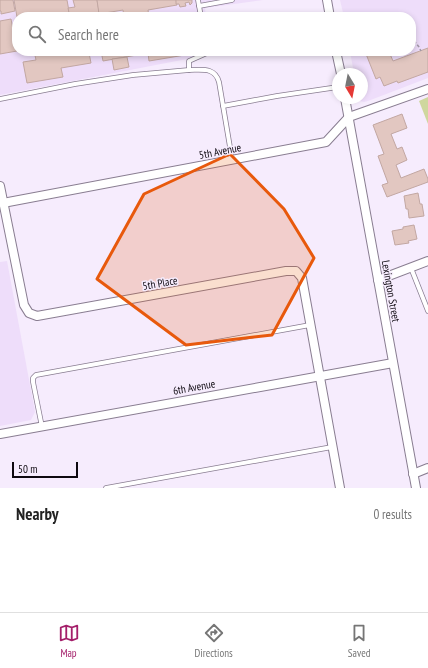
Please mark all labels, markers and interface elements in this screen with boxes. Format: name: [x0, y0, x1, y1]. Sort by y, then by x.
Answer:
search box: [12, 12, 416, 56]
icon: search: [26, 23, 48, 45]
text: Search here: [58, 25, 119, 44]
north arrow: [332, 68, 368, 104]
street label: 5th Avenue: [198, 140, 243, 162]
street label: Lexington Street: [379, 259, 403, 323]
street label: 5th Place: [141, 273, 179, 293]
street label: 6th Avenue: [172, 376, 217, 398]
scale bar: [12, 460, 78, 479]
text: 50 m: [18, 462, 37, 476]
text: Nearby: [16, 503, 59, 525]
text: 0 results: [373, 506, 412, 523]
tab: Map: [58, 622, 80, 660]
tab: Directions: [195, 622, 233, 660]
tab: Saved: [348, 622, 370, 660]

